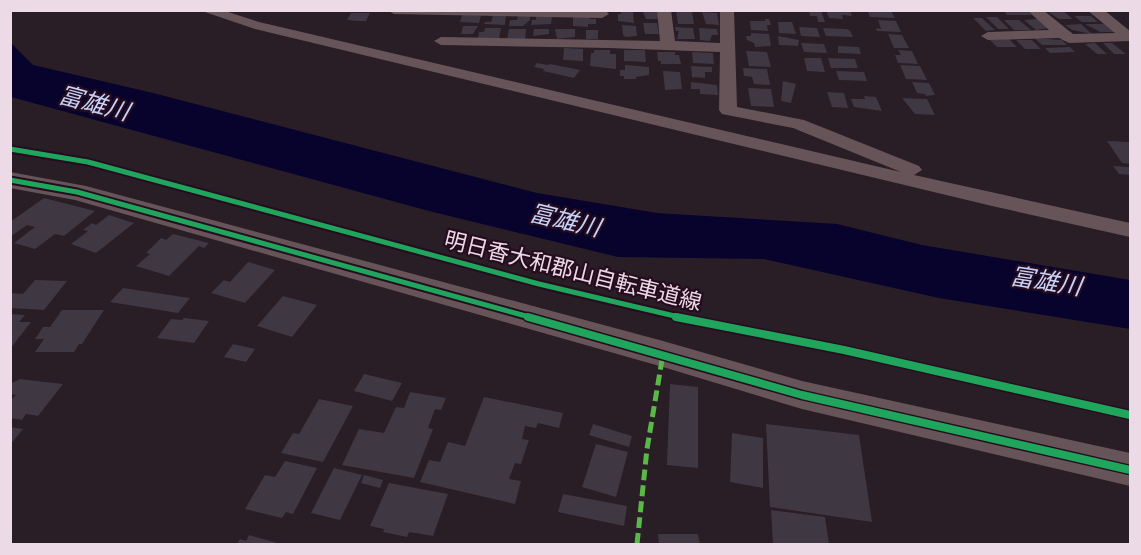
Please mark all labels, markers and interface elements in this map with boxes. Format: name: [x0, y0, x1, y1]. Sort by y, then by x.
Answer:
water label: 富雄川: [55, 80, 135, 127]
water label: 富雄川: [527, 198, 606, 243]
street label: 明日香大和郡山自転車道線: [442, 226, 704, 316]
water label: 富雄川: [1008, 261, 1087, 301]

